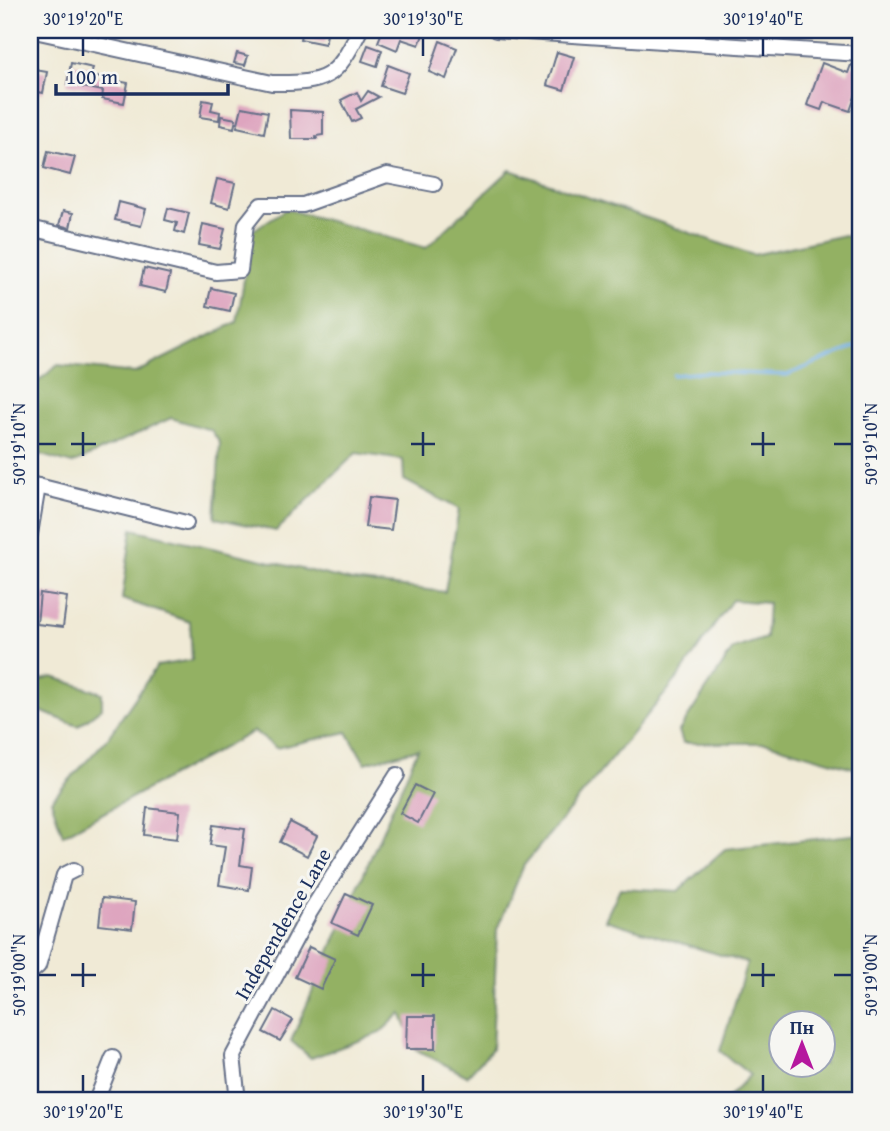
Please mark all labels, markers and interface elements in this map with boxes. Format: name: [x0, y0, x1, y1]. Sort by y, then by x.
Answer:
text: 30°19'20"E: [43, 5, 123, 32]
text: 30°19'30"E: [383, 5, 463, 32]
text: 30°19'40"E: [723, 5, 803, 32]
scale bar: [56, 52, 228, 96]
text: 100 m: [66, 61, 118, 92]
text: 50°19'10"N: [5, 402, 32, 485]
text: 50°19'10"N: [857, 402, 884, 485]
street label: Independence Lane: [226, 842, 339, 1005]
text: 50°19'00"N: [5, 933, 32, 1016]
text: 50°19'00"N: [857, 933, 884, 1016]
north arrow: [768, 1009, 838, 1078]
text: Пн: [790, 1013, 815, 1041]
text: 30°19'20"E: [43, 1098, 123, 1125]
text: 30°19'30"E: [383, 1098, 463, 1125]
text: 30°19'40"E: [723, 1098, 803, 1125]

